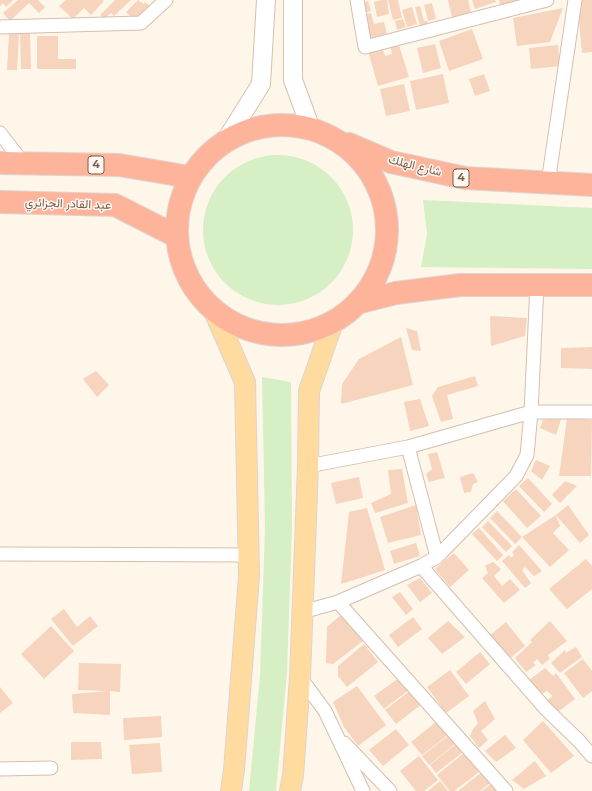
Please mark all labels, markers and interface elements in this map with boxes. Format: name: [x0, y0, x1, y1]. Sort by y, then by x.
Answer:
street label: شارع الهلك: [387, 152, 443, 180]
road number: 4: [88, 156, 104, 174]
road number: 4: [453, 169, 469, 187]
street label: عبد القادر الجزائري: [25, 195, 111, 213]

